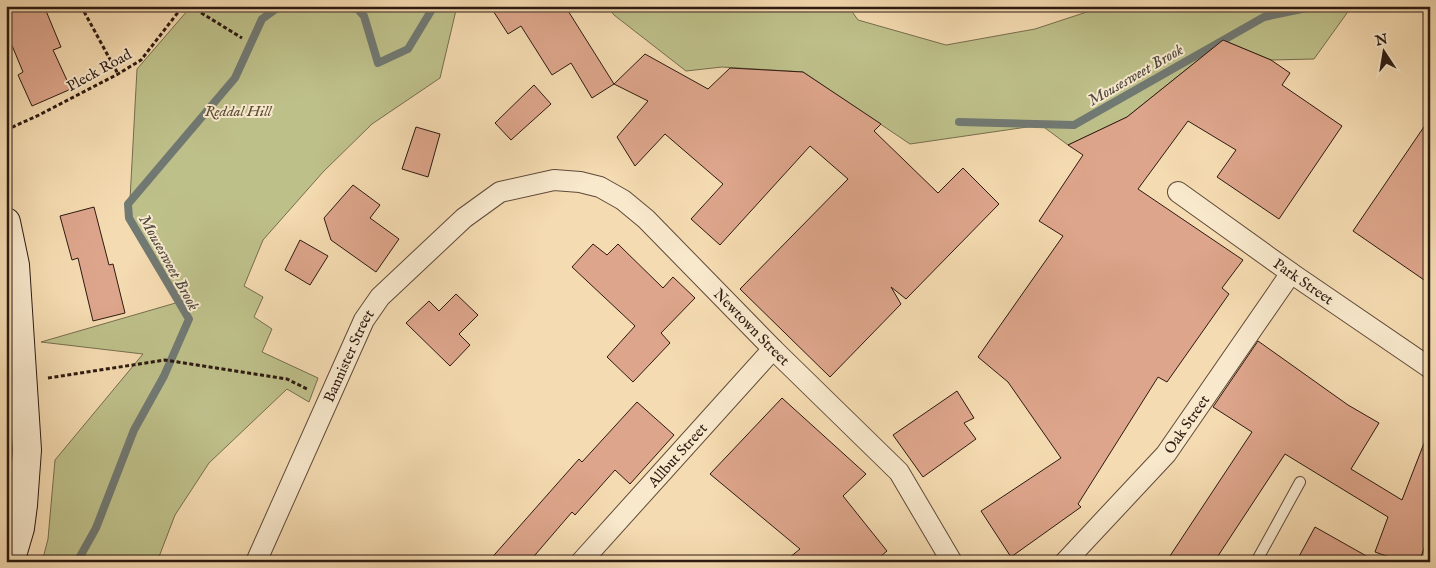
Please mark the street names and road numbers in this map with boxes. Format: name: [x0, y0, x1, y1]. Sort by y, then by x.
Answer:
street label: Pleck Road: [63, 44, 136, 96]
street label: Park Street: [1269, 254, 1337, 309]
street label: Newtown Street: [709, 285, 793, 370]
street label: Bannister Street: [320, 306, 378, 405]
street label: Oak Street: [1160, 391, 1214, 458]
street label: Allbut Street: [643, 419, 712, 492]

